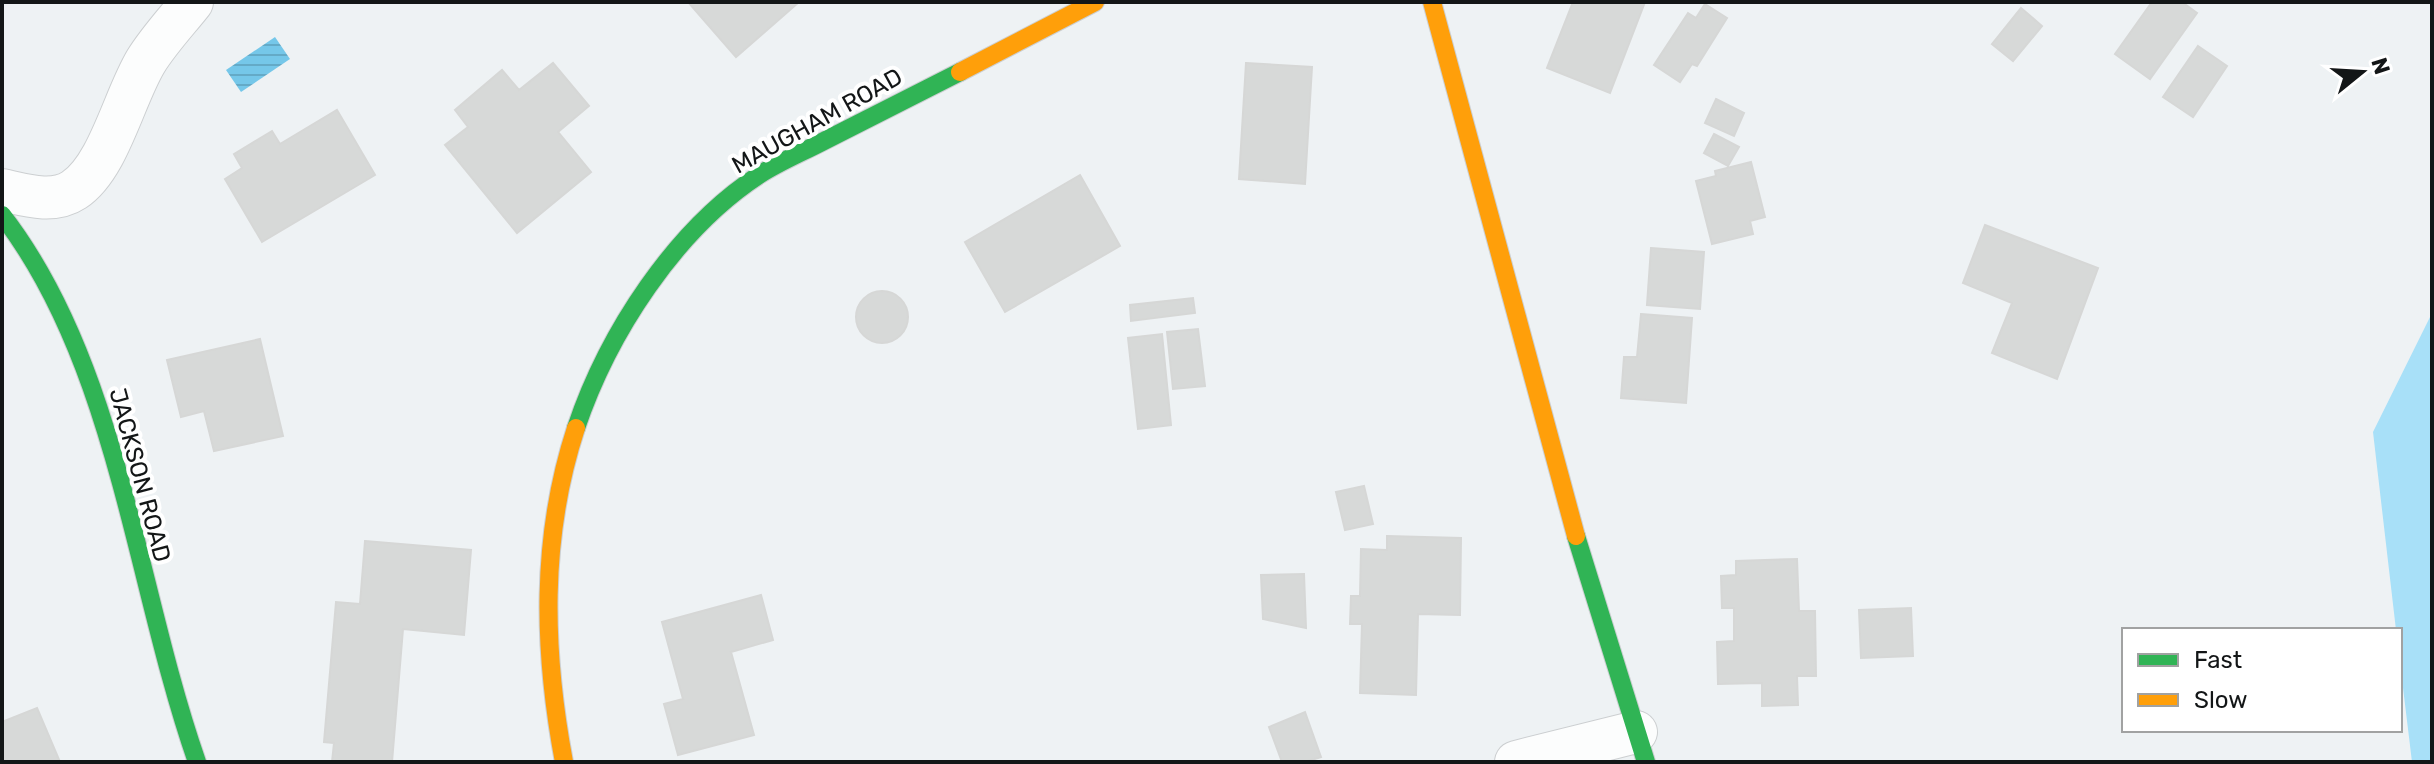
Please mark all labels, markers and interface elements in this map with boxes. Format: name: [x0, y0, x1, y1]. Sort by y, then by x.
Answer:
north arrow: [2322, 32, 2402, 112]
text: N: [2365, 54, 2396, 78]
street label: MAUGHAM ROAD: [727, 63, 907, 179]
street label: JACKSON ROAD: [103, 385, 177, 565]
legend: [2122, 628, 2402, 732]
text: Fast: [2194, 646, 2242, 674]
text: Slow: [2194, 686, 2247, 714]

